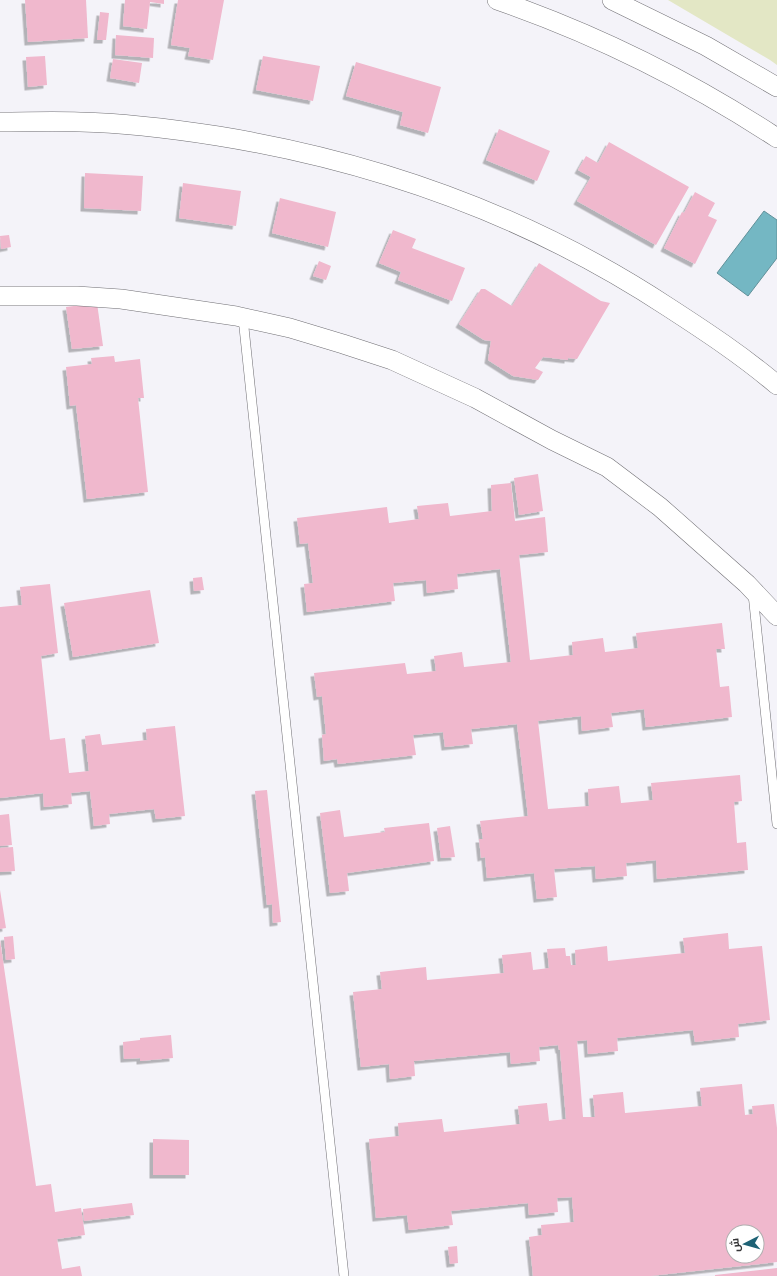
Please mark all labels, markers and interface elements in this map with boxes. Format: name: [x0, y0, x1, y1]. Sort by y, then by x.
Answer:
north arrow: [725, 1224, 765, 1264]
text: ش: [724, 1237, 746, 1253]

